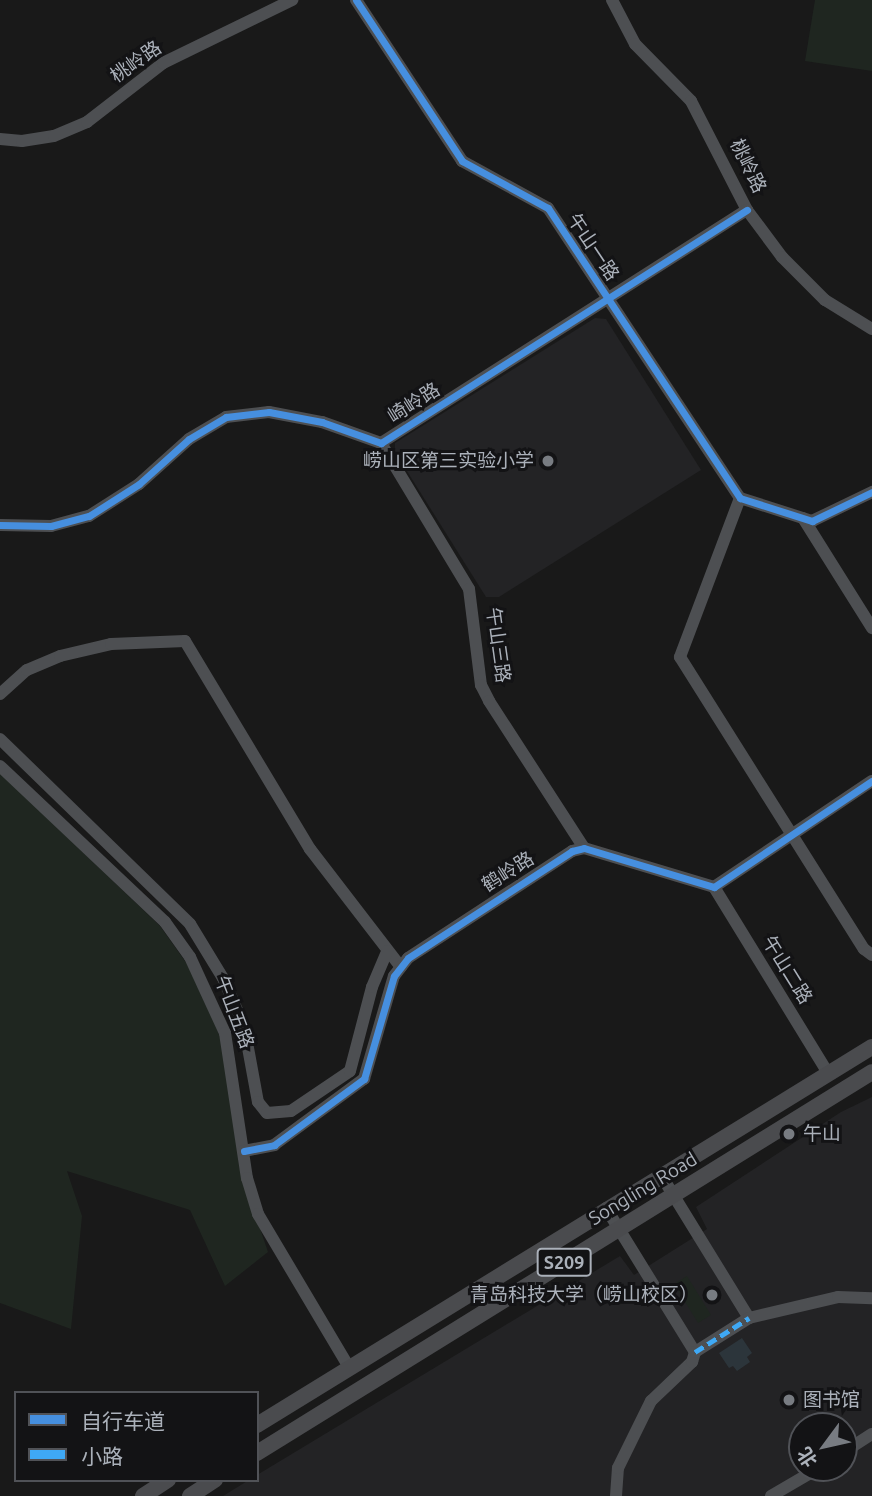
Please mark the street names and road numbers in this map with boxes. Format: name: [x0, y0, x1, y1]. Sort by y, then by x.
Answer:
street label: 桃岭路: [106, 36, 166, 88]
street label: 桃岭路: [725, 135, 771, 197]
street label: 午山一路: [562, 209, 624, 285]
street label: 崎岭路: [384, 378, 444, 428]
street label: 午山三路: [481, 606, 515, 684]
street label: 鹤岭路: [478, 847, 538, 897]
street label: 午山二路: [757, 932, 817, 1008]
street label: 午山五路: [210, 972, 258, 1052]
street label: Songling Road: [585, 1148, 701, 1230]
road number: S209: [536, 1247, 592, 1276]

